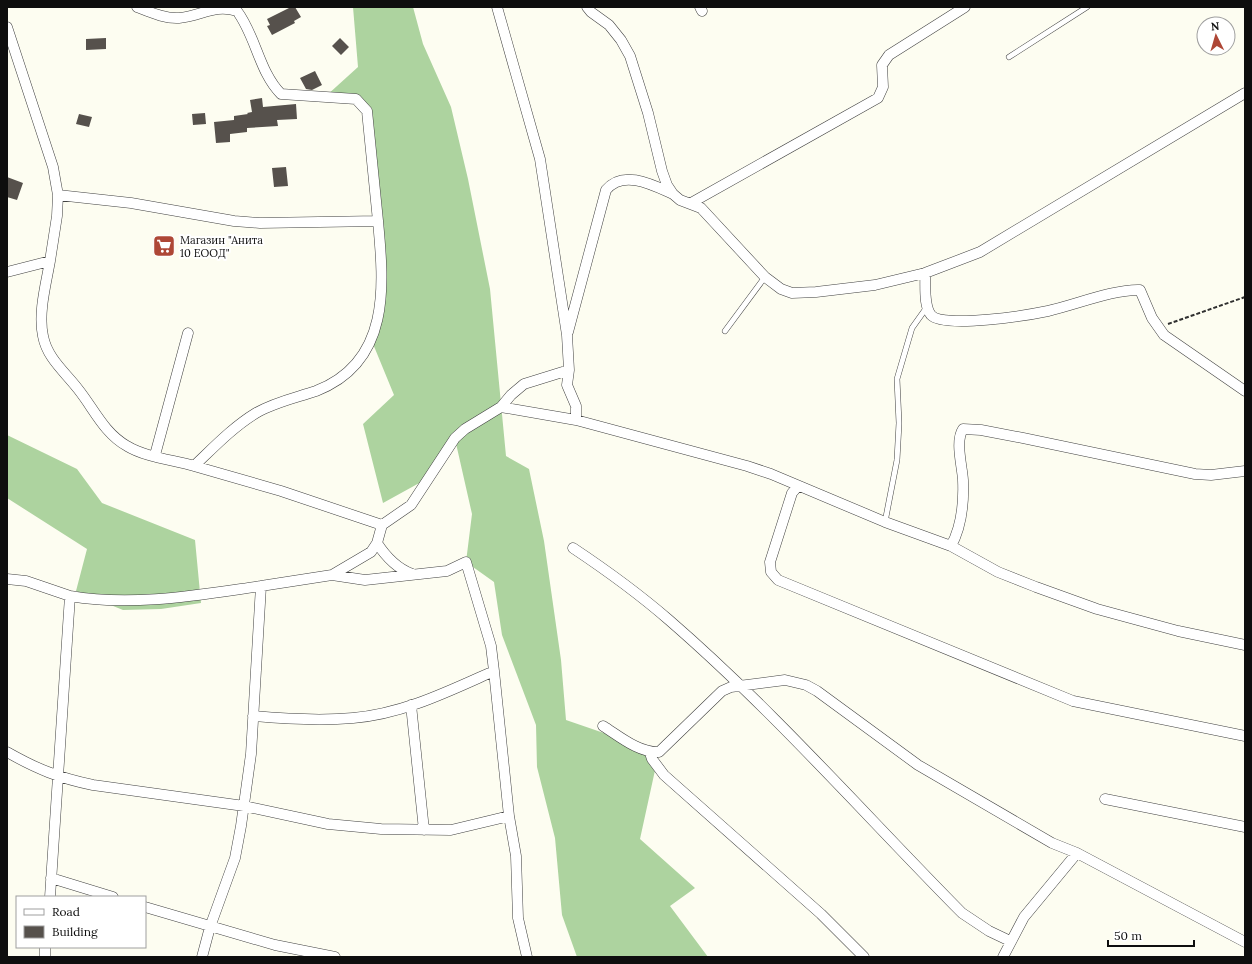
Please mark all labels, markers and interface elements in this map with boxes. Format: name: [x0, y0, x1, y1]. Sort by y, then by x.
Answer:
north arrow: [1196, 16, 1236, 56]
text: N: [1210, 19, 1220, 33]
supermarket icon: Магазин "Анита 10 ЕООД": [151, 233, 177, 259]
place label: Магазин "Анита 10 ЕООД": [180, 233, 263, 260]
legend: [16, 896, 146, 948]
text: Road: [52, 904, 80, 919]
scale bar: [1108, 922, 1194, 948]
text: Building: [52, 924, 98, 939]
text: 50 m: [1114, 928, 1142, 943]

